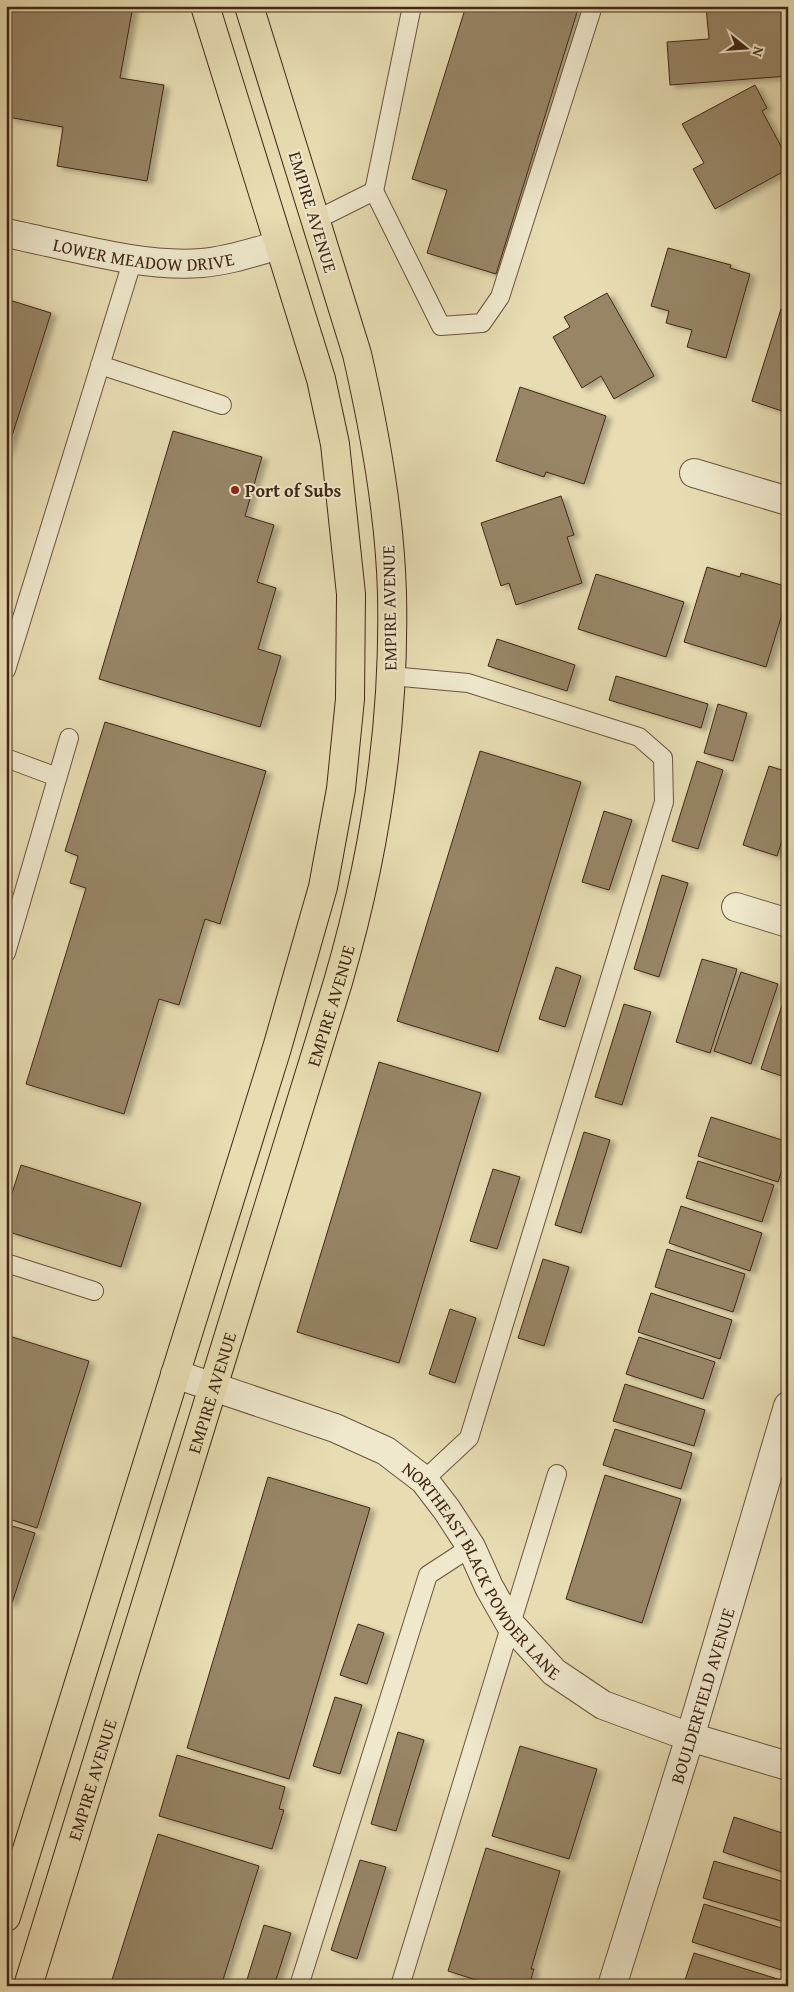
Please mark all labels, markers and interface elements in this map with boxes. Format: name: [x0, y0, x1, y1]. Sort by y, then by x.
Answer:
north arrow: [722, 22, 772, 72]
text: N: [747, 44, 769, 60]
street label: EMPIRE AVENUE: [282, 148, 344, 276]
street label: LOWER MEADOW DRIVE: [51, 230, 237, 277]
place label: Port of Subs: [245, 477, 342, 504]
marker: Port of Subs: [229, 484, 241, 496]
street label: EMPIRE AVENUE: [374, 545, 404, 671]
street label: EMPIRE AVENUE: [299, 942, 361, 1070]
street label: EMPIRE AVENUE: [180, 1329, 243, 1457]
street label: NORTHEAST BLACK POWDER LANE: [397, 1455, 566, 1686]
street label: BOULDERFIELD AVENUE: [663, 1604, 741, 1787]
street label: EMPIRE AVENUE: [60, 1716, 123, 1844]

